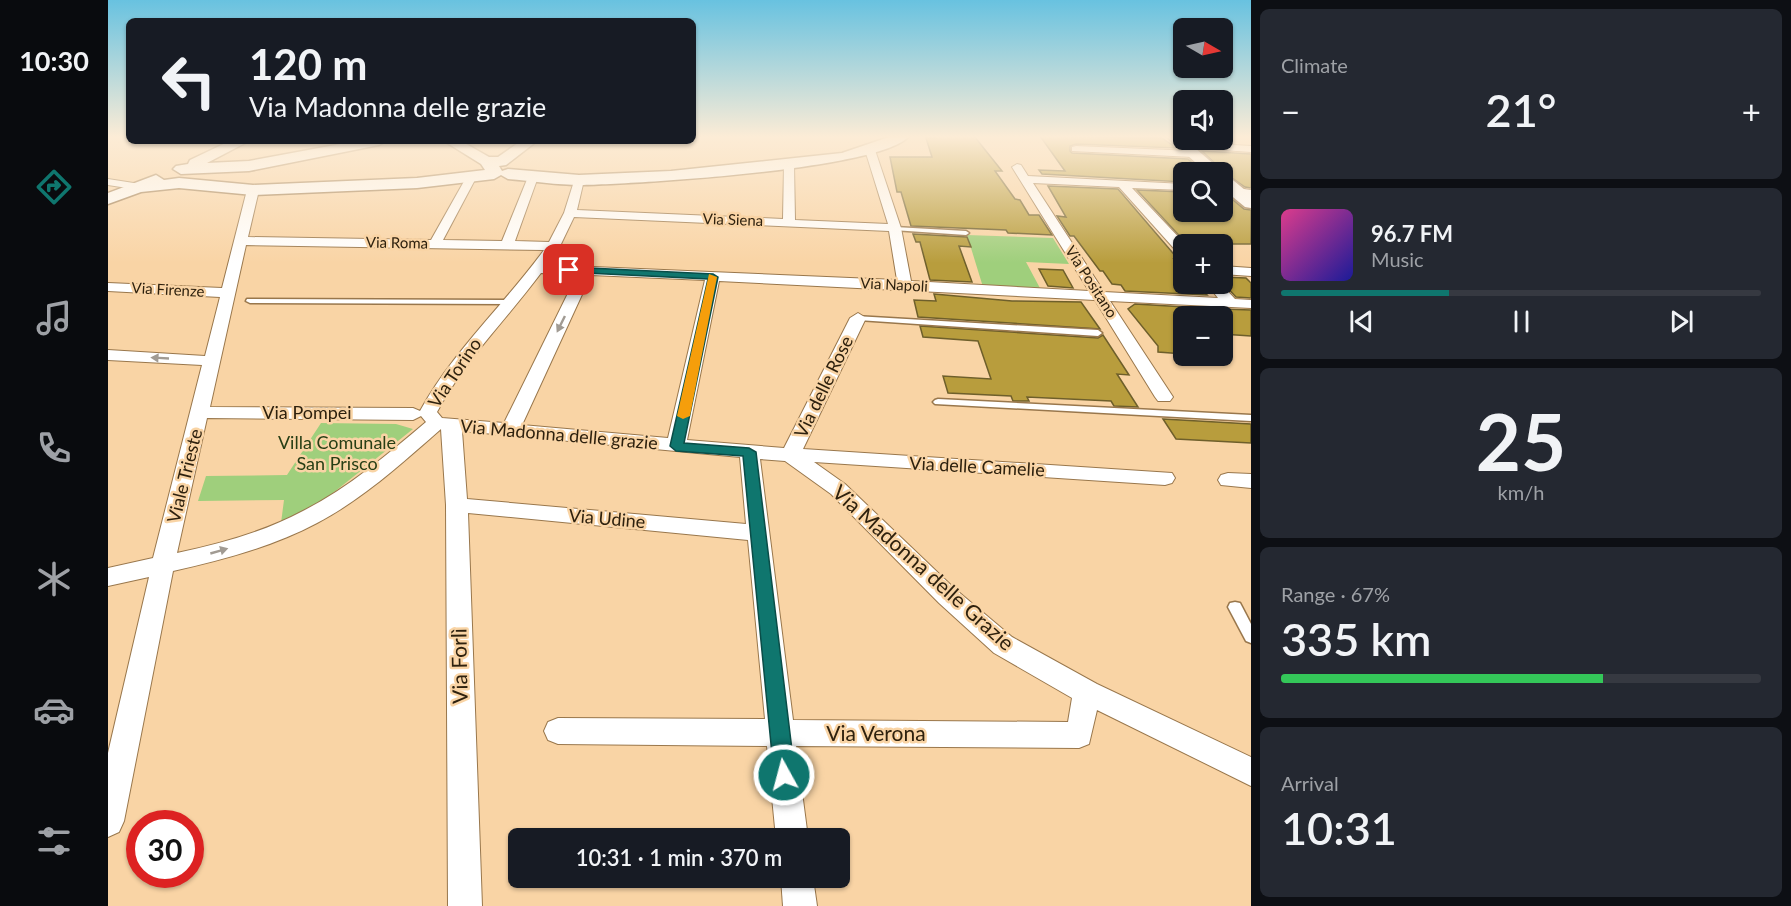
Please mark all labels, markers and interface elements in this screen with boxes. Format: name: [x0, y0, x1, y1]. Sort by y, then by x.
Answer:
north arrow: [1173, 18, 1233, 78]
map controls: [1173, 18, 1233, 366]
text: 120 m: [249, 39, 367, 89]
icon: left: [150, 42, 228, 120]
text: 10:30: [19, 44, 89, 77]
text: Climate: [1281, 53, 1348, 77]
text: 21°: [1486, 83, 1556, 137]
text: Via Madonna delle grazie: [249, 90, 546, 123]
button: sound: [1173, 90, 1233, 150]
text: −: [1281, 91, 1300, 131]
text: +: [1742, 91, 1761, 131]
button: search: [1173, 162, 1233, 222]
icon: directions: [33, 166, 75, 208]
street label: Via Siena: [703, 209, 764, 229]
text: 96.7 FM: [1371, 220, 1453, 247]
street label: Via Roma: [366, 232, 428, 252]
button: +: [1173, 234, 1233, 294]
street label: Via Positano: [1062, 242, 1122, 321]
pin: [543, 244, 594, 295]
text: Music: [1371, 247, 1424, 271]
icon: arrive: [552, 253, 585, 286]
street label: Via Napoli: [860, 273, 928, 295]
street label: Via Firenze: [131, 278, 205, 300]
icon: music: [33, 297, 75, 339]
icon: previous: [1345, 305, 1378, 338]
icon: pause: [1505, 305, 1538, 338]
icon: next: [1665, 305, 1698, 338]
button: −: [1173, 306, 1233, 366]
one-way arrow: [556, 315, 565, 332]
street label: Via delle Rose: [789, 332, 857, 441]
street label: Via Torino: [423, 333, 485, 411]
one-way arrow: [151, 354, 170, 363]
text: 25: [1476, 394, 1566, 488]
street label: Via Pompei: [262, 401, 352, 423]
street label: Via Madonna delle grazie: [459, 414, 659, 454]
icon: phone: [33, 427, 75, 469]
street label: Viale Trieste: [162, 427, 206, 525]
park label: Villa Comunale San Prisco: [278, 431, 396, 474]
street label: Via delle Camelie: [909, 451, 1045, 481]
street label: Via Madonna delle Grazie: [828, 479, 1020, 655]
text: km/h: [1498, 480, 1544, 504]
street label: Via Udine: [568, 504, 646, 532]
one-way arrow: [210, 545, 228, 555]
icon: climate: [33, 558, 75, 600]
text: Range · 67%: [1281, 582, 1390, 606]
text: 335 km: [1281, 612, 1431, 666]
street label: Via Forlì: [445, 628, 472, 704]
icon: car: [33, 689, 75, 731]
street label: Via Verona: [826, 720, 926, 745]
position arrow: [752, 743, 816, 807]
text: Arrival: [1281, 771, 1339, 795]
text: 10:31: [1281, 801, 1397, 855]
speed limit sign: 30: [126, 810, 204, 888]
icon: filters: [33, 820, 75, 862]
text: 10:31 · 1 min · 370 m: [576, 844, 782, 871]

